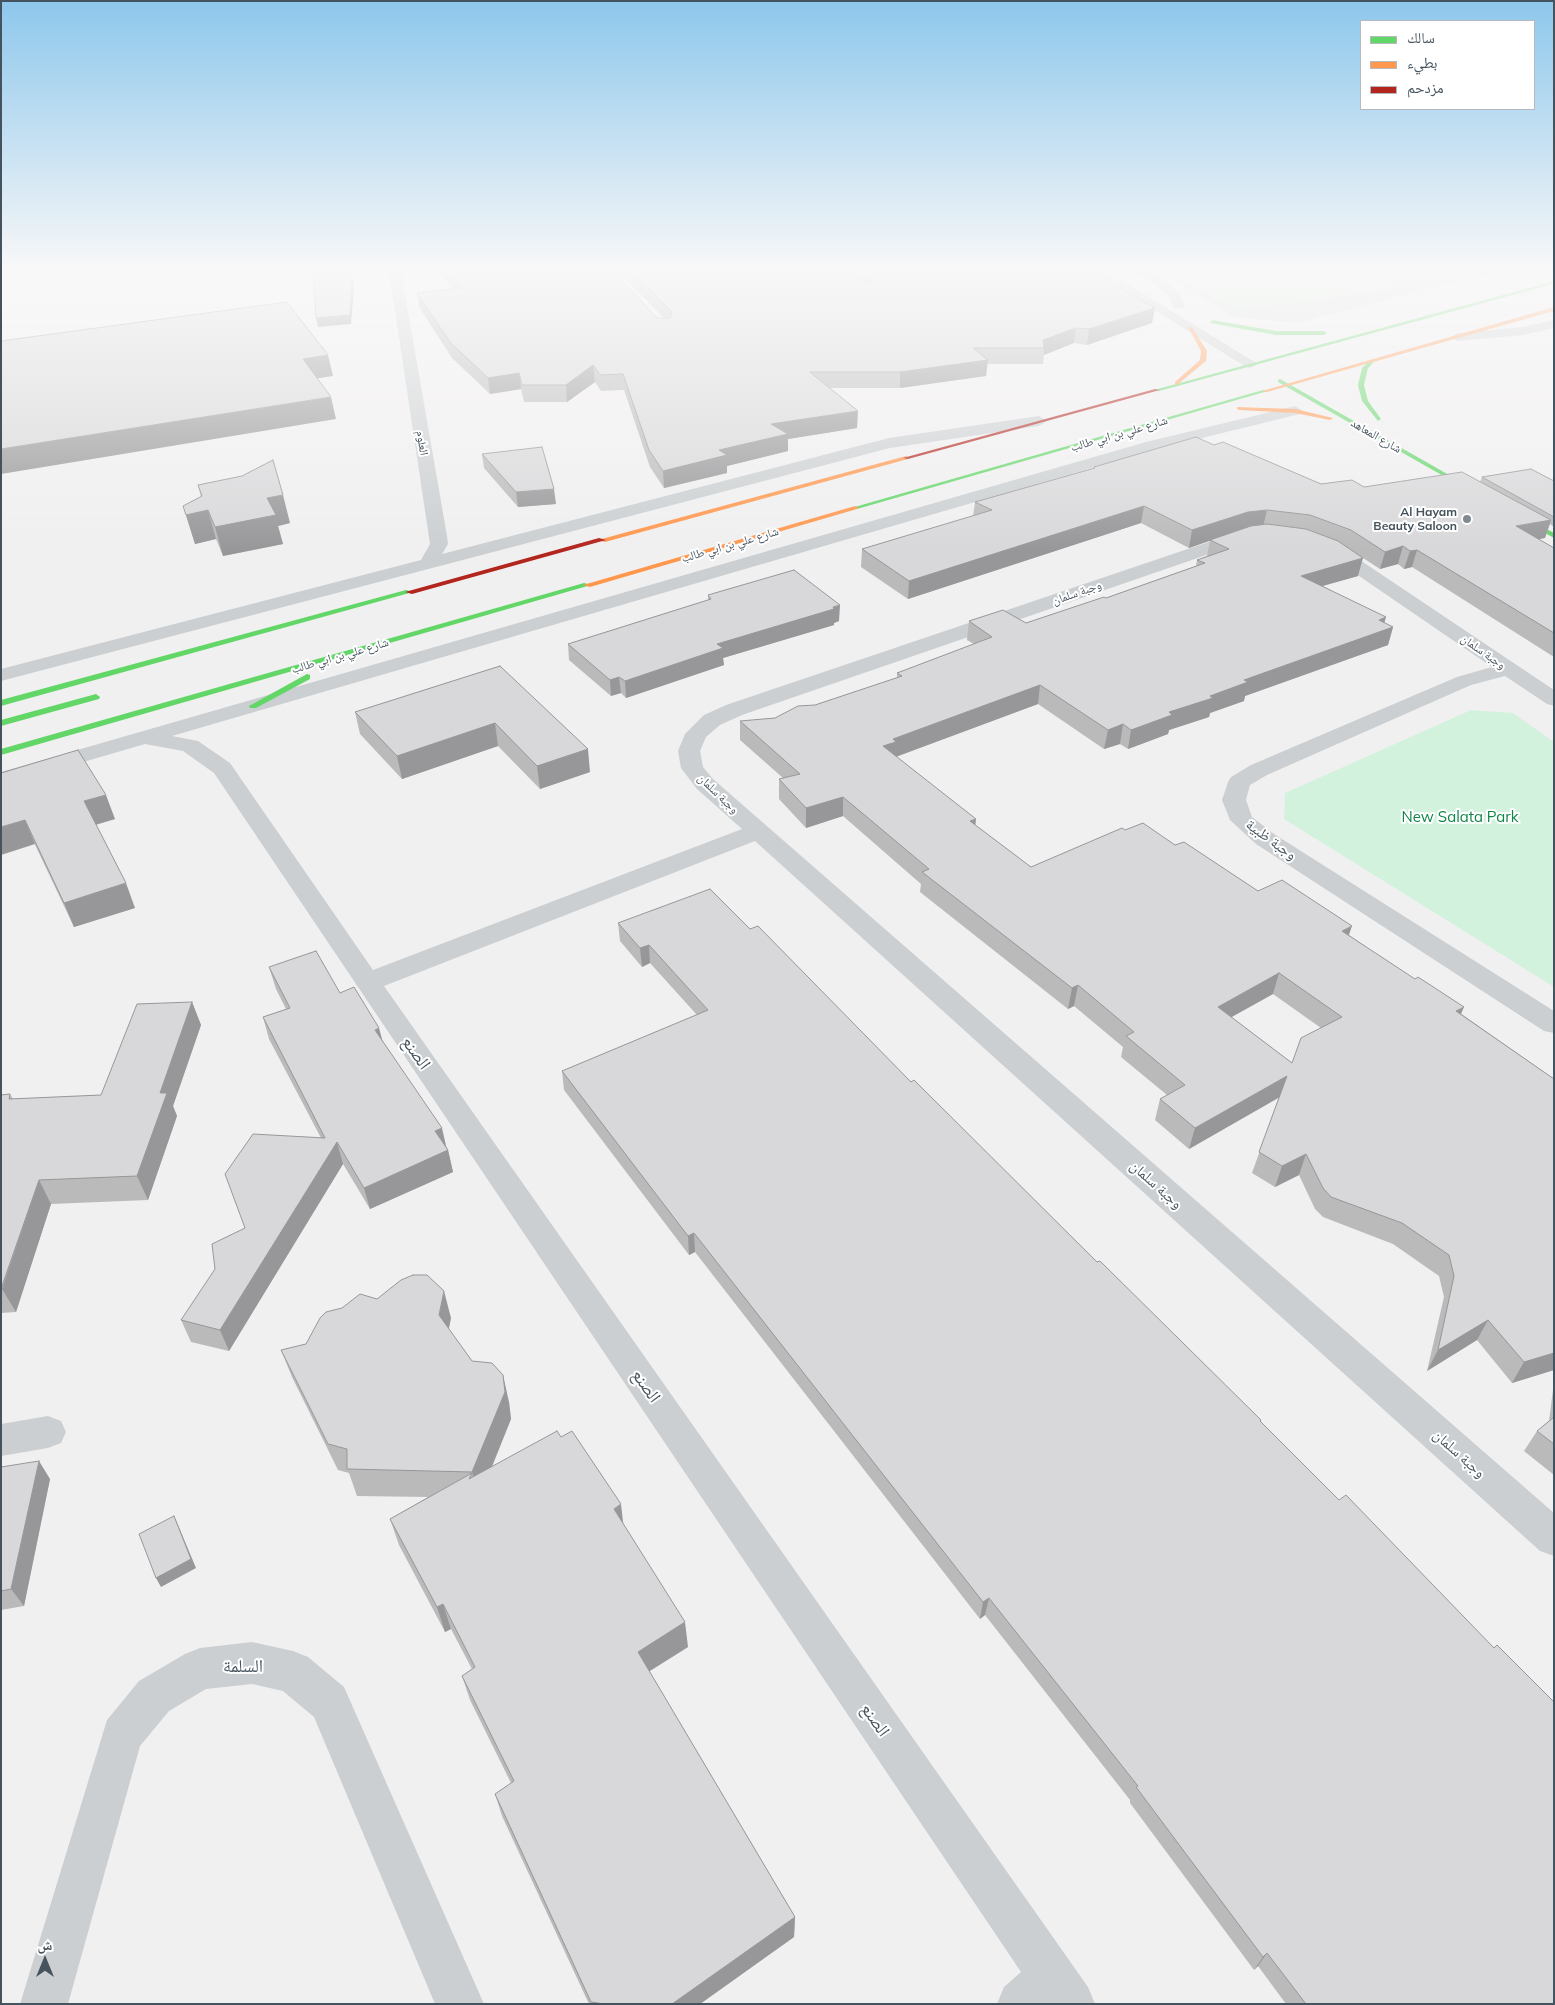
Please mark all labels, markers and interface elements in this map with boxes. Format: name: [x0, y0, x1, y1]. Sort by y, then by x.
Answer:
legend: [1360, 20, 1535, 110]
text: سالك: [1407, 28, 1435, 47]
text: بطيء: [1407, 53, 1437, 72]
text: مزدحم: [1407, 78, 1444, 97]
street label: شارع علي بن ابي طالب: [1069, 413, 1169, 455]
street label: شارع المعاهد: [1348, 416, 1404, 456]
street label: العلوم: [413, 430, 431, 456]
place label: Al Hayam Beauty Saloon: [1373, 505, 1457, 533]
marker: Al Hayam Beauty Saloon: [1461, 513, 1473, 525]
street label: شارع علي بن ابي طالب: [680, 524, 780, 566]
street label: وجبة سلمان: [1050, 578, 1104, 608]
street label: وجبة سلمان: [1458, 631, 1508, 673]
street label: شارع علي بن ابي طالب: [290, 635, 390, 677]
street label: وجبة سلمان: [695, 771, 741, 817]
park label: New Salata Park: [1402, 808, 1518, 826]
street label: وجبة ظبية: [1242, 816, 1300, 864]
street label: الصنع: [397, 1032, 435, 1074]
street label: وجبة سلمان: [1126, 1157, 1186, 1213]
street label: الصنع: [627, 1365, 665, 1407]
street label: وجبة سلمان: [1429, 1426, 1489, 1482]
street label: السلمة: [223, 1656, 263, 1678]
street label: الصنع: [856, 1699, 894, 1741]
north arrow: [20, 1935, 70, 1985]
text: ش: [38, 1936, 52, 1954]

